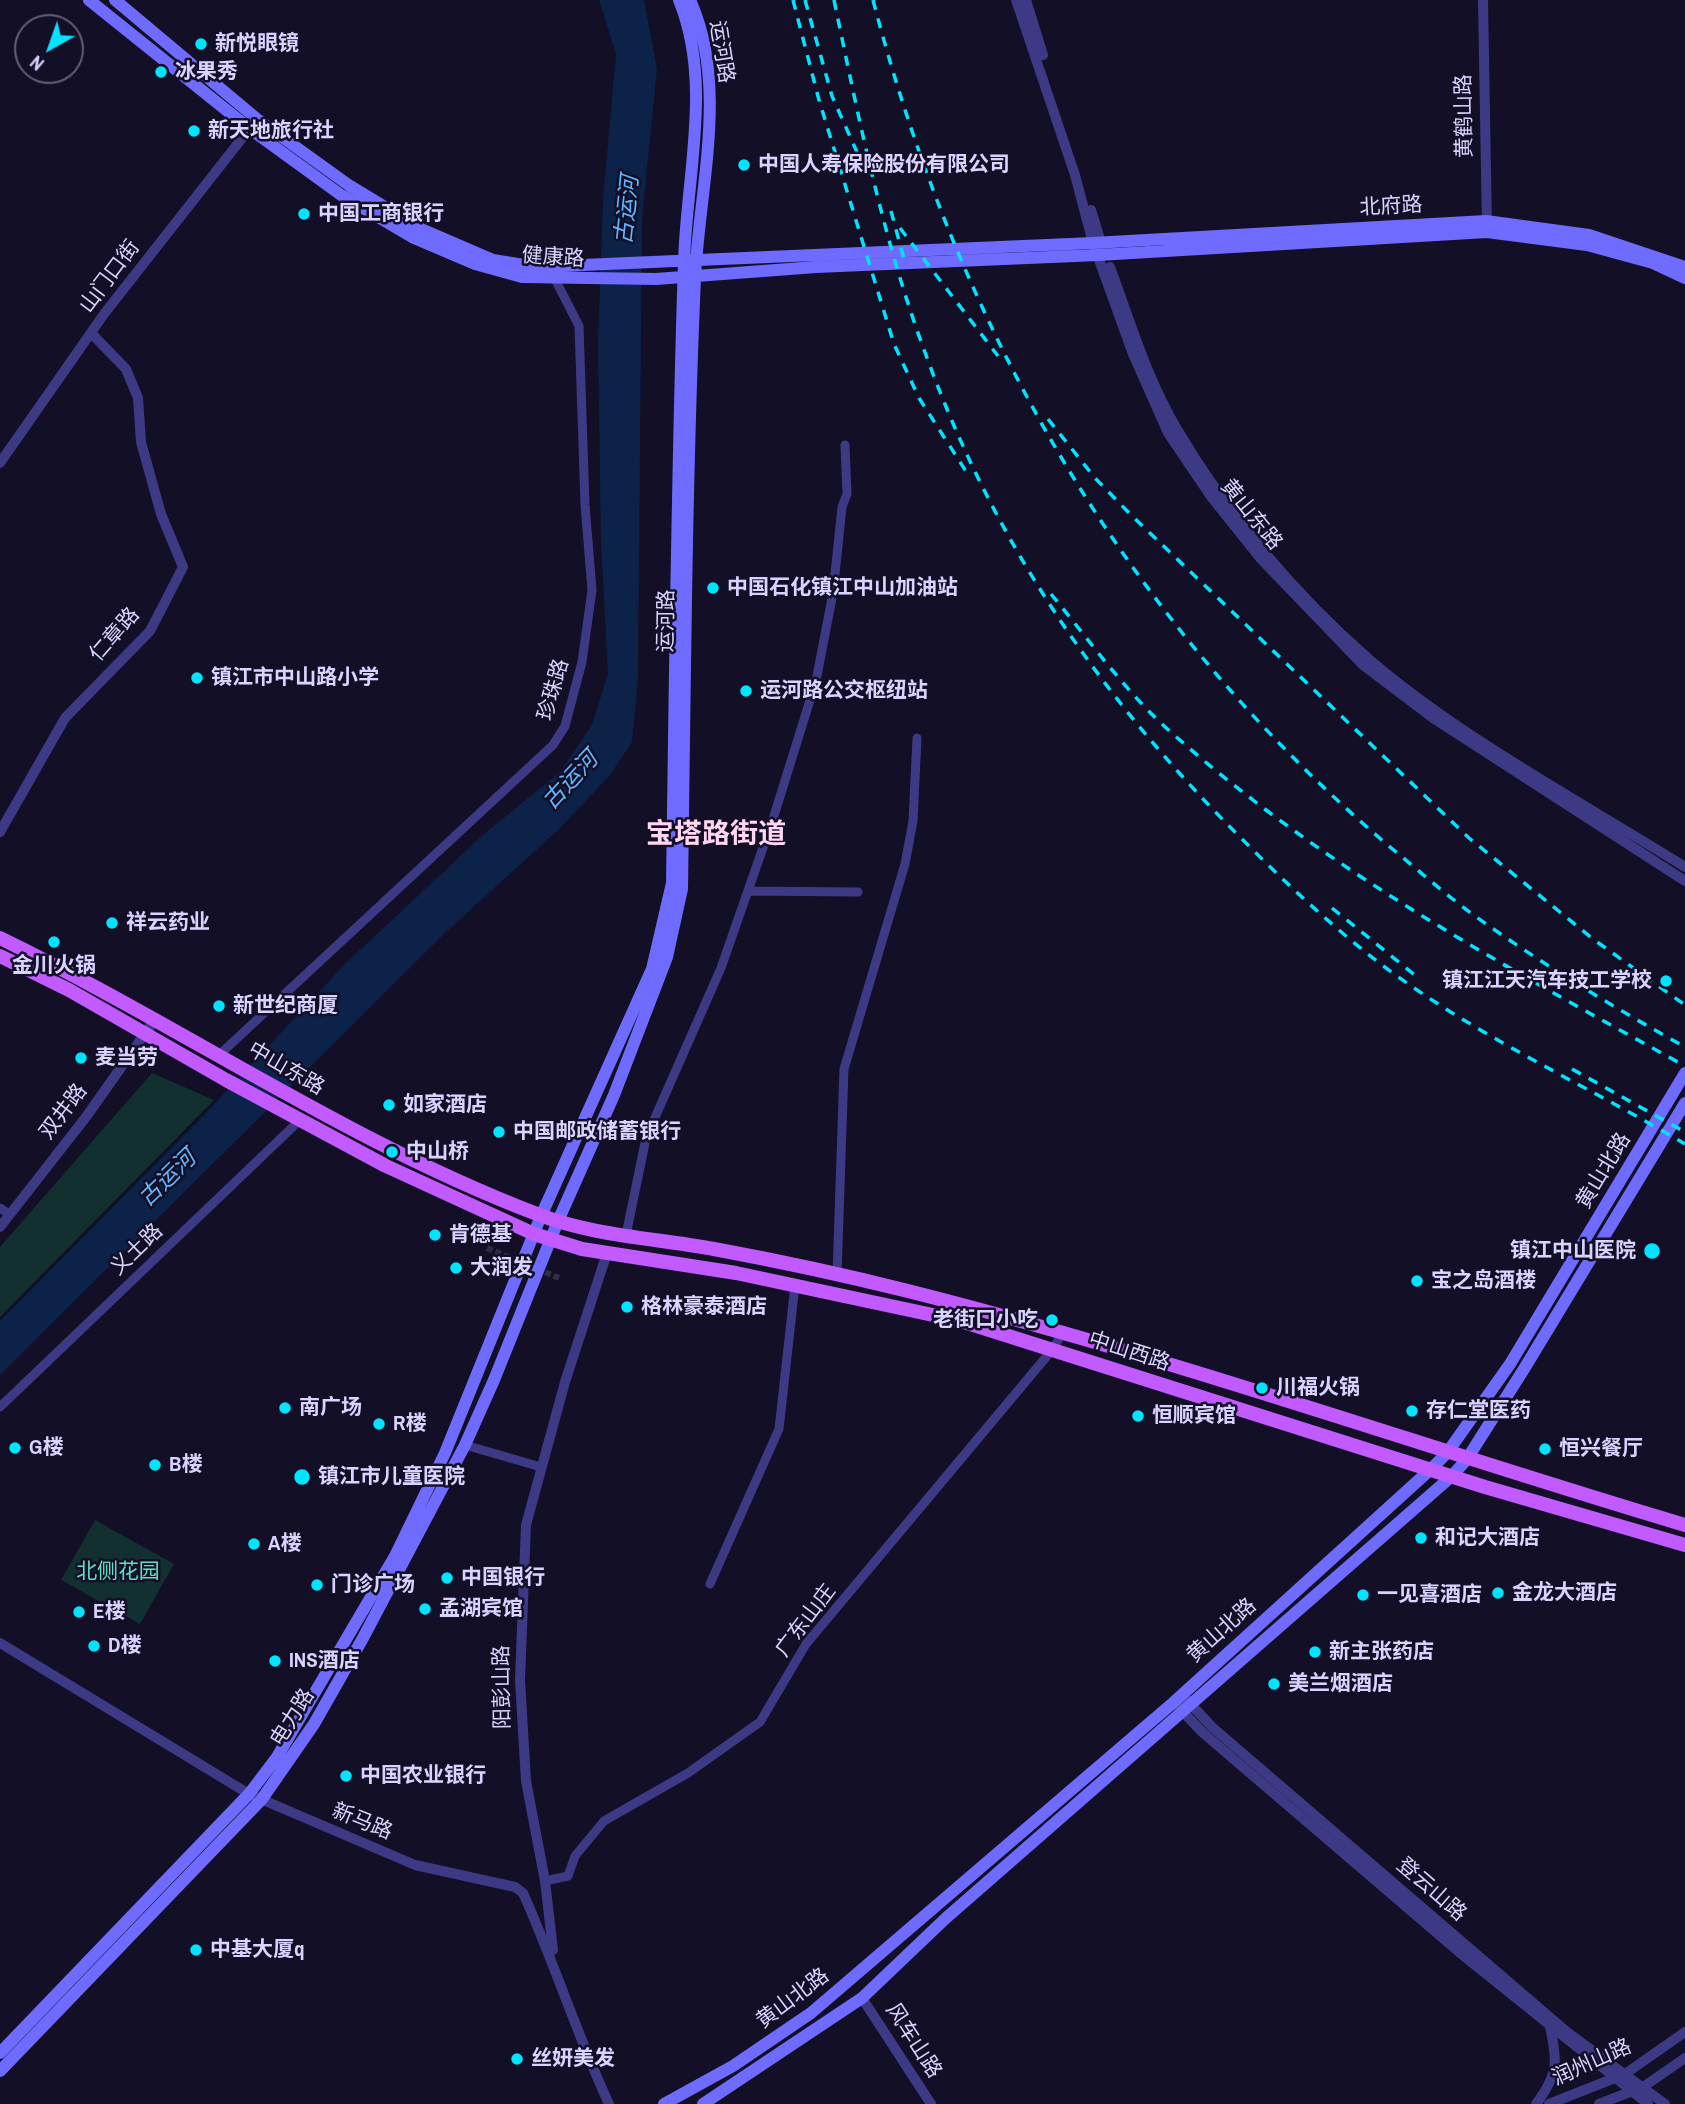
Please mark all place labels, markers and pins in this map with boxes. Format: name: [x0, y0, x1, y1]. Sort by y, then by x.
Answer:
place label: 新悦眼镜: [215, 31, 299, 57]
marker: 新悦眼镜: [193, 36, 209, 52]
place label: 冰果秀: [175, 59, 238, 85]
marker: 冰果秀: [153, 64, 169, 80]
place label: 新天地旅行社: [208, 118, 334, 144]
marker: 新天地旅行社: [186, 123, 202, 139]
place label: 中国人寿保险股份有限公司: [758, 152, 1010, 178]
marker: 中国人寿保险股份有限公司: [736, 157, 752, 173]
place label: 中国工商银行: [318, 201, 444, 227]
marker: 中国工商银行: [296, 206, 312, 222]
place label: 中国石化镇江中山加油站: [727, 575, 958, 601]
marker: 中国石化镇江中山加油站: [705, 580, 721, 596]
place label: 镇江市中山路小学: [211, 665, 379, 691]
marker: 镇江市中山路小学: [189, 670, 205, 686]
place label: 运河路公交枢纽站: [760, 678, 928, 704]
marker: 运河路公交枢纽站: [738, 683, 754, 699]
place label: 祥云药业: [126, 910, 210, 936]
marker: 祥云药业: [104, 915, 120, 931]
marker: 金川火锅: [46, 934, 62, 950]
place label: 金川火锅: [12, 953, 96, 979]
place label: 镇江江天汽车技工学校: [1442, 968, 1652, 994]
marker: 镇江江天汽车技工学校: [1658, 973, 1674, 989]
place label: 新世纪商厦: [233, 993, 338, 1019]
marker: 新世纪商厦: [211, 998, 227, 1014]
place label: 麦当劳: [95, 1045, 158, 1071]
marker: 麦当劳: [73, 1050, 89, 1066]
place label: 如家酒店: [403, 1092, 487, 1118]
marker: 如家酒店: [381, 1097, 397, 1113]
place label: 中国邮政储蓄银行: [513, 1119, 681, 1145]
marker: 中国邮政储蓄银行: [491, 1124, 507, 1140]
place label: 中山桥: [406, 1139, 469, 1165]
marker: 中山桥: [384, 1144, 400, 1160]
place label: 肯德基: [449, 1222, 512, 1248]
marker: 肯德基: [427, 1227, 443, 1243]
place label: 镇江中山医院: [1510, 1238, 1636, 1264]
marker: 镇江中山医院: [1642, 1241, 1662, 1261]
place label: 大润发: [470, 1255, 533, 1281]
marker: 大润发: [448, 1260, 464, 1276]
place label: 宝之岛酒楼: [1431, 1268, 1536, 1294]
marker: 宝之岛酒楼: [1409, 1273, 1425, 1289]
place label: 格林豪泰酒店: [641, 1294, 767, 1320]
marker: 格林豪泰酒店: [619, 1299, 635, 1315]
place label: 老街口小吃: [933, 1307, 1038, 1333]
marker: 老街口小吃: [1044, 1312, 1060, 1328]
place label: 川福火锅: [1276, 1375, 1360, 1401]
marker: 川福火锅: [1254, 1380, 1270, 1396]
place label: 南广场: [299, 1395, 362, 1421]
place label: 存仁堂医药: [1426, 1398, 1531, 1424]
marker: 南广场: [277, 1400, 293, 1416]
place label: 恒顺宾馆: [1152, 1403, 1236, 1429]
marker: 存仁堂医药: [1404, 1403, 1420, 1419]
marker: 恒顺宾馆: [1130, 1408, 1146, 1424]
place label: R楼: [393, 1411, 426, 1437]
marker: R楼: [371, 1416, 387, 1432]
place label: G楼: [29, 1435, 63, 1461]
place label: 恒兴餐厅: [1559, 1436, 1643, 1462]
marker: G楼: [7, 1440, 23, 1456]
marker: 恒兴餐厅: [1537, 1441, 1553, 1457]
place label: B楼: [169, 1452, 202, 1478]
marker: B楼: [147, 1457, 163, 1473]
place label: 镇江市儿童医院: [318, 1464, 465, 1490]
marker: 镇江市儿童医院: [292, 1467, 312, 1487]
place label: 和记大酒店: [1435, 1525, 1540, 1551]
marker: 和记大酒店: [1413, 1530, 1429, 1546]
place label: A楼: [268, 1531, 301, 1557]
marker: A楼: [246, 1536, 262, 1552]
place label: 中国银行: [461, 1565, 545, 1591]
marker: 中国银行: [439, 1570, 455, 1586]
place label: 门诊广场: [331, 1572, 415, 1598]
marker: 门诊广场: [309, 1577, 325, 1593]
place label: 金龙大酒店: [1512, 1580, 1617, 1606]
place label: 一见喜酒店: [1377, 1582, 1482, 1608]
marker: 金龙大酒店: [1490, 1585, 1506, 1601]
marker: 一见喜酒店: [1355, 1587, 1371, 1603]
place label: 孟湖宾馆: [439, 1596, 523, 1622]
place label: E楼: [93, 1599, 125, 1625]
marker: 孟湖宾馆: [417, 1601, 433, 1617]
marker: E楼: [71, 1604, 87, 1620]
place label: D楼: [108, 1633, 141, 1659]
marker: D楼: [86, 1638, 102, 1654]
place label: 新主张药店: [1329, 1639, 1434, 1665]
marker: 新主张药店: [1307, 1644, 1323, 1660]
place label: INS酒店: [289, 1648, 360, 1674]
marker: INS酒店: [267, 1653, 283, 1669]
place label: 美兰烟酒店: [1288, 1671, 1393, 1697]
marker: 美兰烟酒店: [1266, 1676, 1282, 1692]
place label: 中国农业银行: [360, 1763, 486, 1789]
marker: 中国农业银行: [338, 1768, 354, 1784]
place label: 中基大厦q: [210, 1937, 305, 1963]
marker: 中基大厦q: [188, 1942, 204, 1958]
place label: 丝妍美发: [531, 2046, 615, 2072]
marker: 丝妍美发: [509, 2051, 525, 2067]

